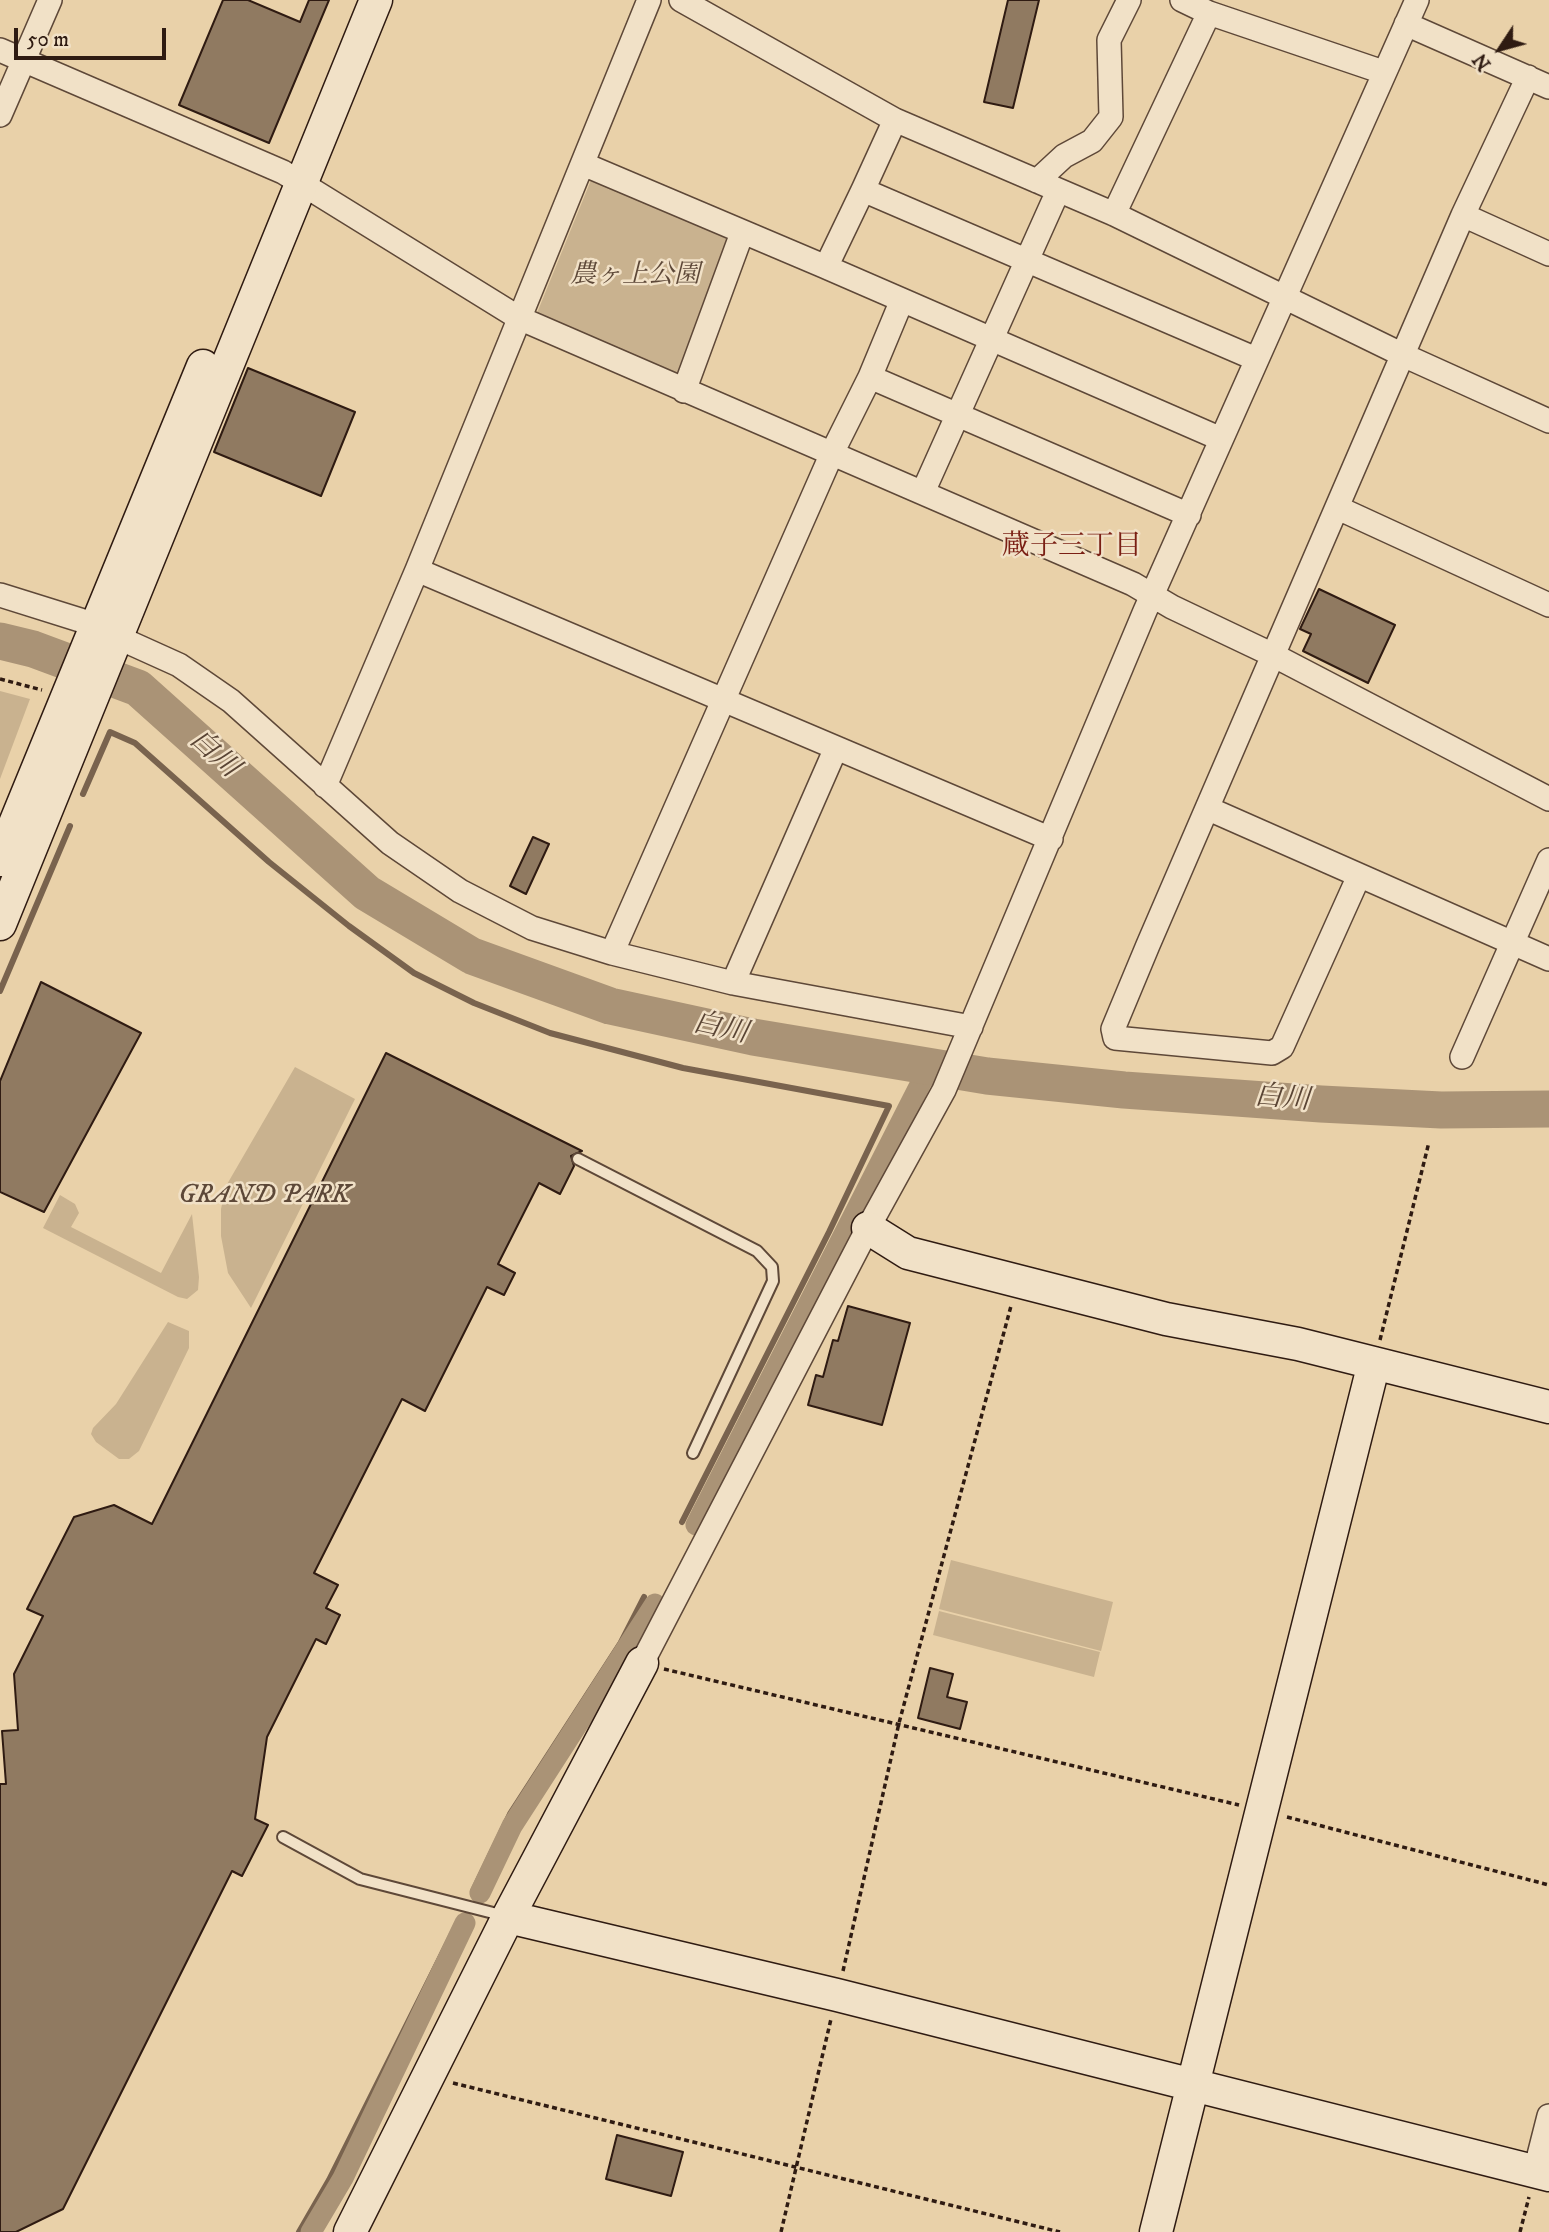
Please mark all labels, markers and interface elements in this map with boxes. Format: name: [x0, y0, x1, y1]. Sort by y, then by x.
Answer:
scale bar: [18, 14, 170, 58]
north arrow: [1465, 14, 1535, 84]
text: 50 m: [27, 27, 69, 53]
text: N: [1469, 49, 1497, 75]
park label: 農ヶ上公園: [570, 261, 700, 293]
district label: 蔵子三丁目: [1002, 531, 1142, 565]
water label: 白川: [181, 724, 245, 786]
water label: 白川: [689, 1008, 751, 1052]
water label: 白川: [1253, 1081, 1311, 1119]
park label: GRAND PARK: [178, 1181, 350, 1213]

